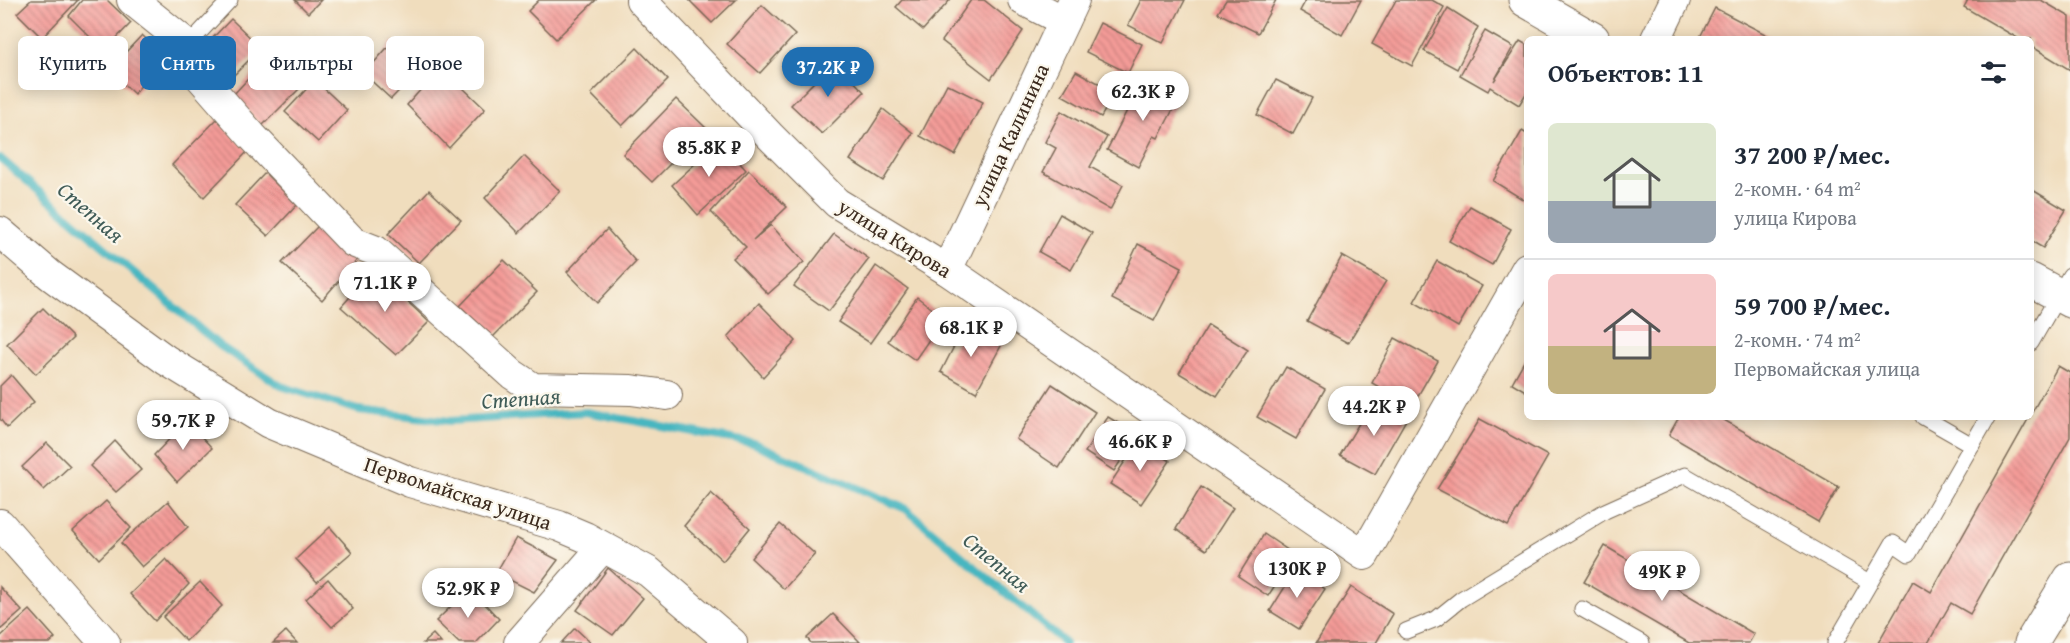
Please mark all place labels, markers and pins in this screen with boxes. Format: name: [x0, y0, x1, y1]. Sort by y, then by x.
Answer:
pin: 37.2K ₽: [773, 47, 883, 98]
pin: 62.3K ₽: [1088, 71, 1198, 122]
pin: 85.8K ₽: [654, 127, 764, 178]
pin: 71.1K ₽: [330, 262, 440, 313]
pin: 68.1K ₽: [916, 307, 1026, 358]
pin: 44.2K ₽: [1319, 386, 1429, 437]
pin: 59.7K ₽: [128, 400, 238, 451]
pin: 46.6K ₽: [1085, 421, 1195, 472]
pin: 130K ₽: [1248, 548, 1346, 599]
pin: 49K ₽: [1620, 551, 1704, 602]
pin: 52.9K ₽: [413, 568, 523, 619]

